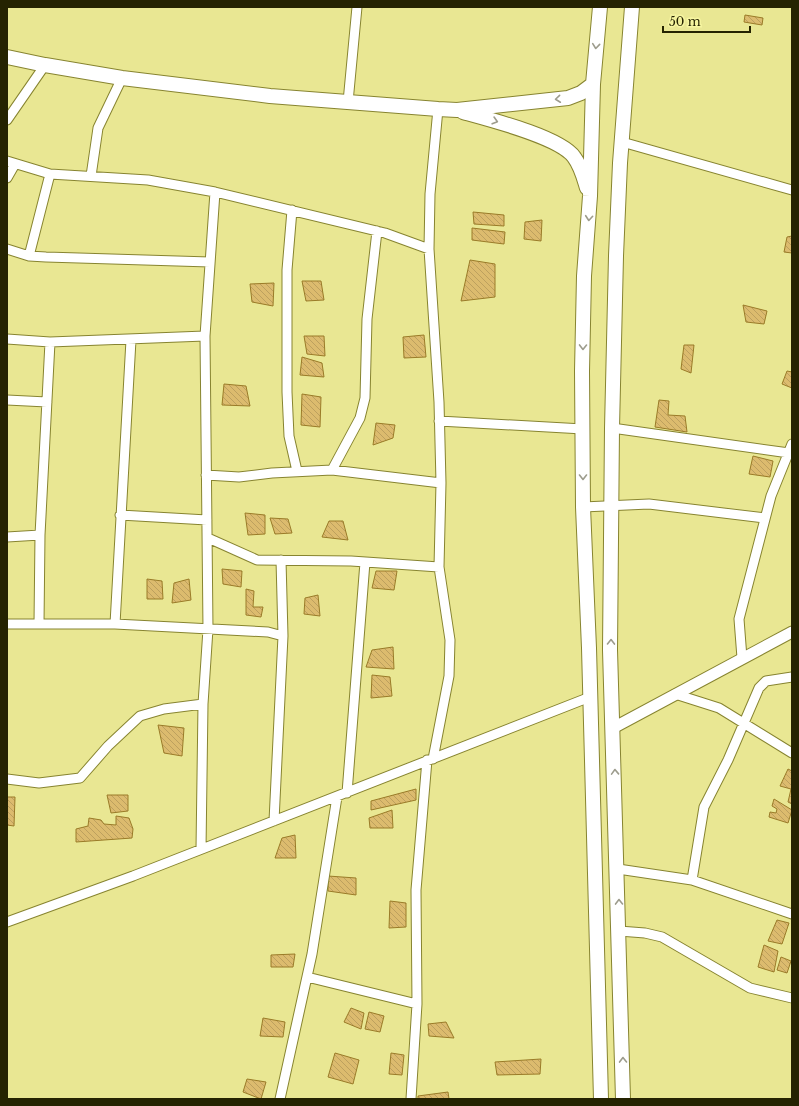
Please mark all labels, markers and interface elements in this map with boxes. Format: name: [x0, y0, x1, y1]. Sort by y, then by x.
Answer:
scale bar: [663, 8, 750, 34]
text: 50 m: [669, 14, 701, 29]
one-way arrow: [592, 43, 601, 49]
one-way arrow: [555, 94, 561, 103]
one-way arrow: [491, 116, 498, 125]
one-way arrow: [584, 215, 593, 221]
one-way arrow: [579, 344, 587, 350]
one-way arrow: [579, 474, 587, 480]
one-way arrow: [606, 639, 615, 645]
one-way arrow: [610, 769, 619, 775]
one-way arrow: [615, 899, 623, 905]
one-way arrow: [618, 1057, 627, 1063]

